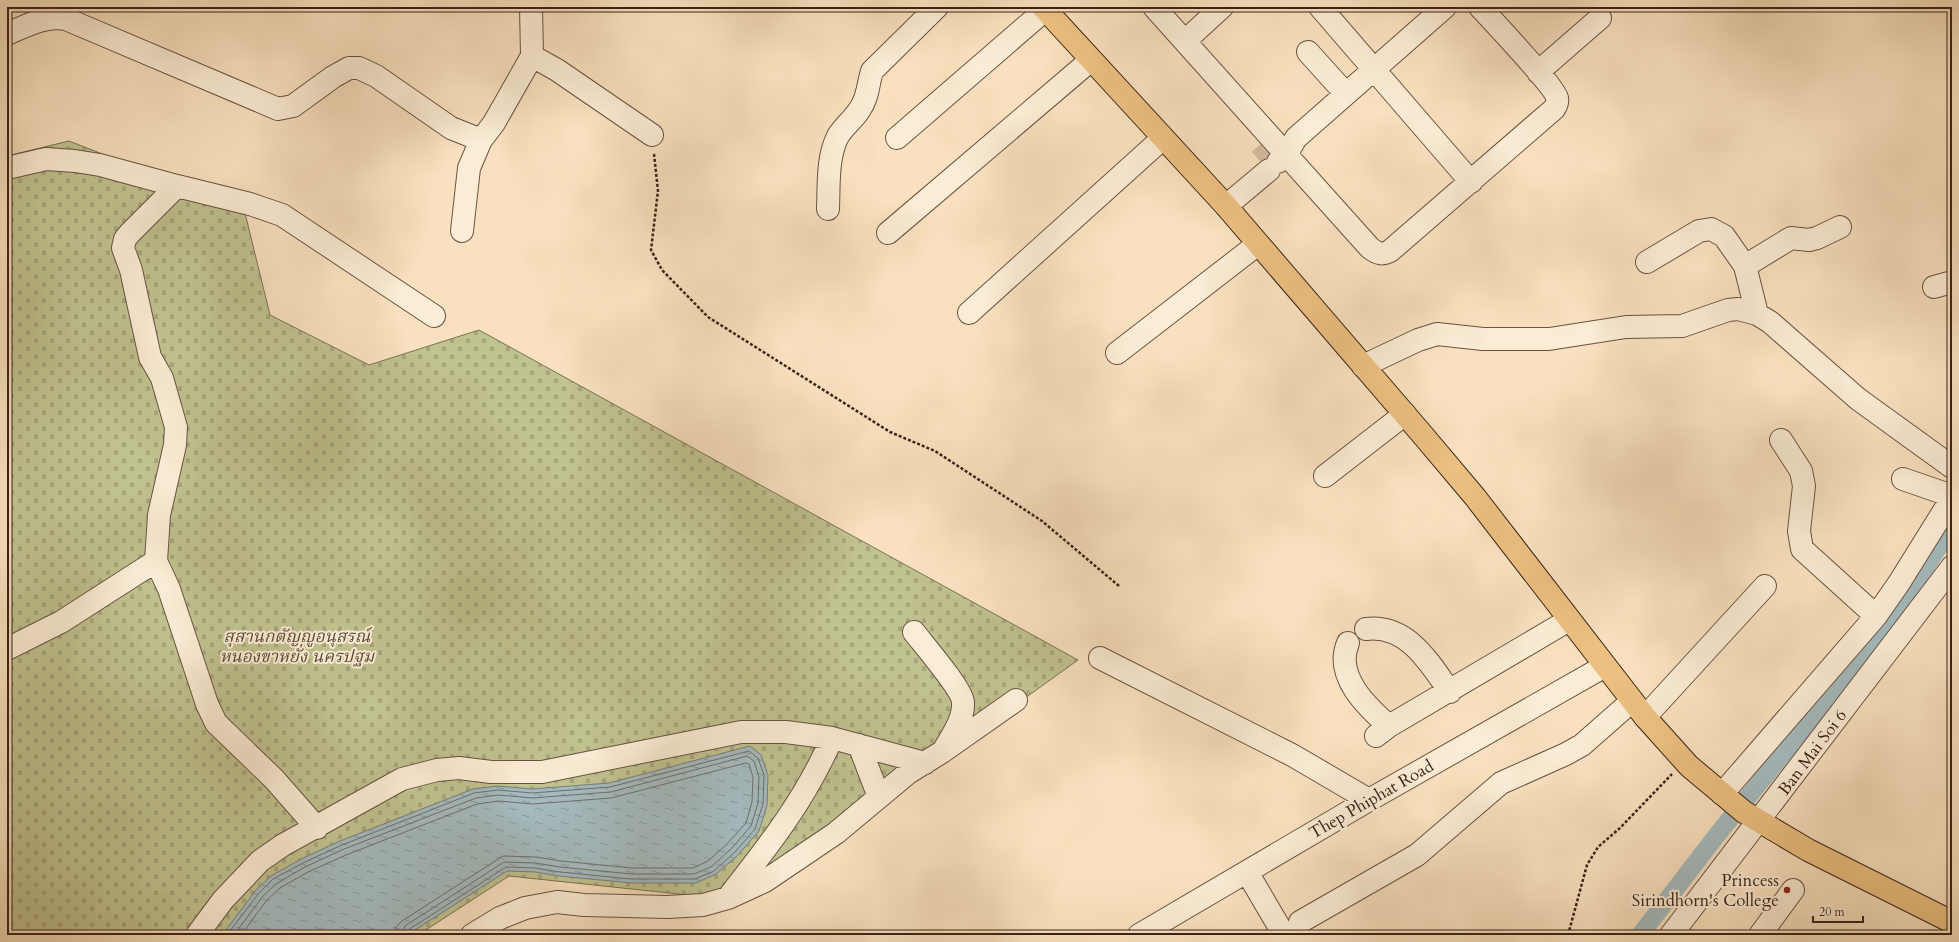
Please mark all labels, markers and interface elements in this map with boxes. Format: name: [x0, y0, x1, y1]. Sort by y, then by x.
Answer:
park label: สุสานกตัญญูอนุสรณ์ หนองขาหยั่ง นครปฐม: [220, 625, 375, 668]
street label: Ban Mai Soi 6: [1773, 705, 1852, 800]
street label: Thep Phiphat Road: [1305, 754, 1438, 844]
place label: Princess Sirindhorn's College: [1632, 869, 1779, 912]
marker: Princess Sirindhorn's College: [1782, 885, 1792, 895]
scale bar: [1813, 898, 1863, 924]
text: 20 m: [1819, 904, 1846, 920]

